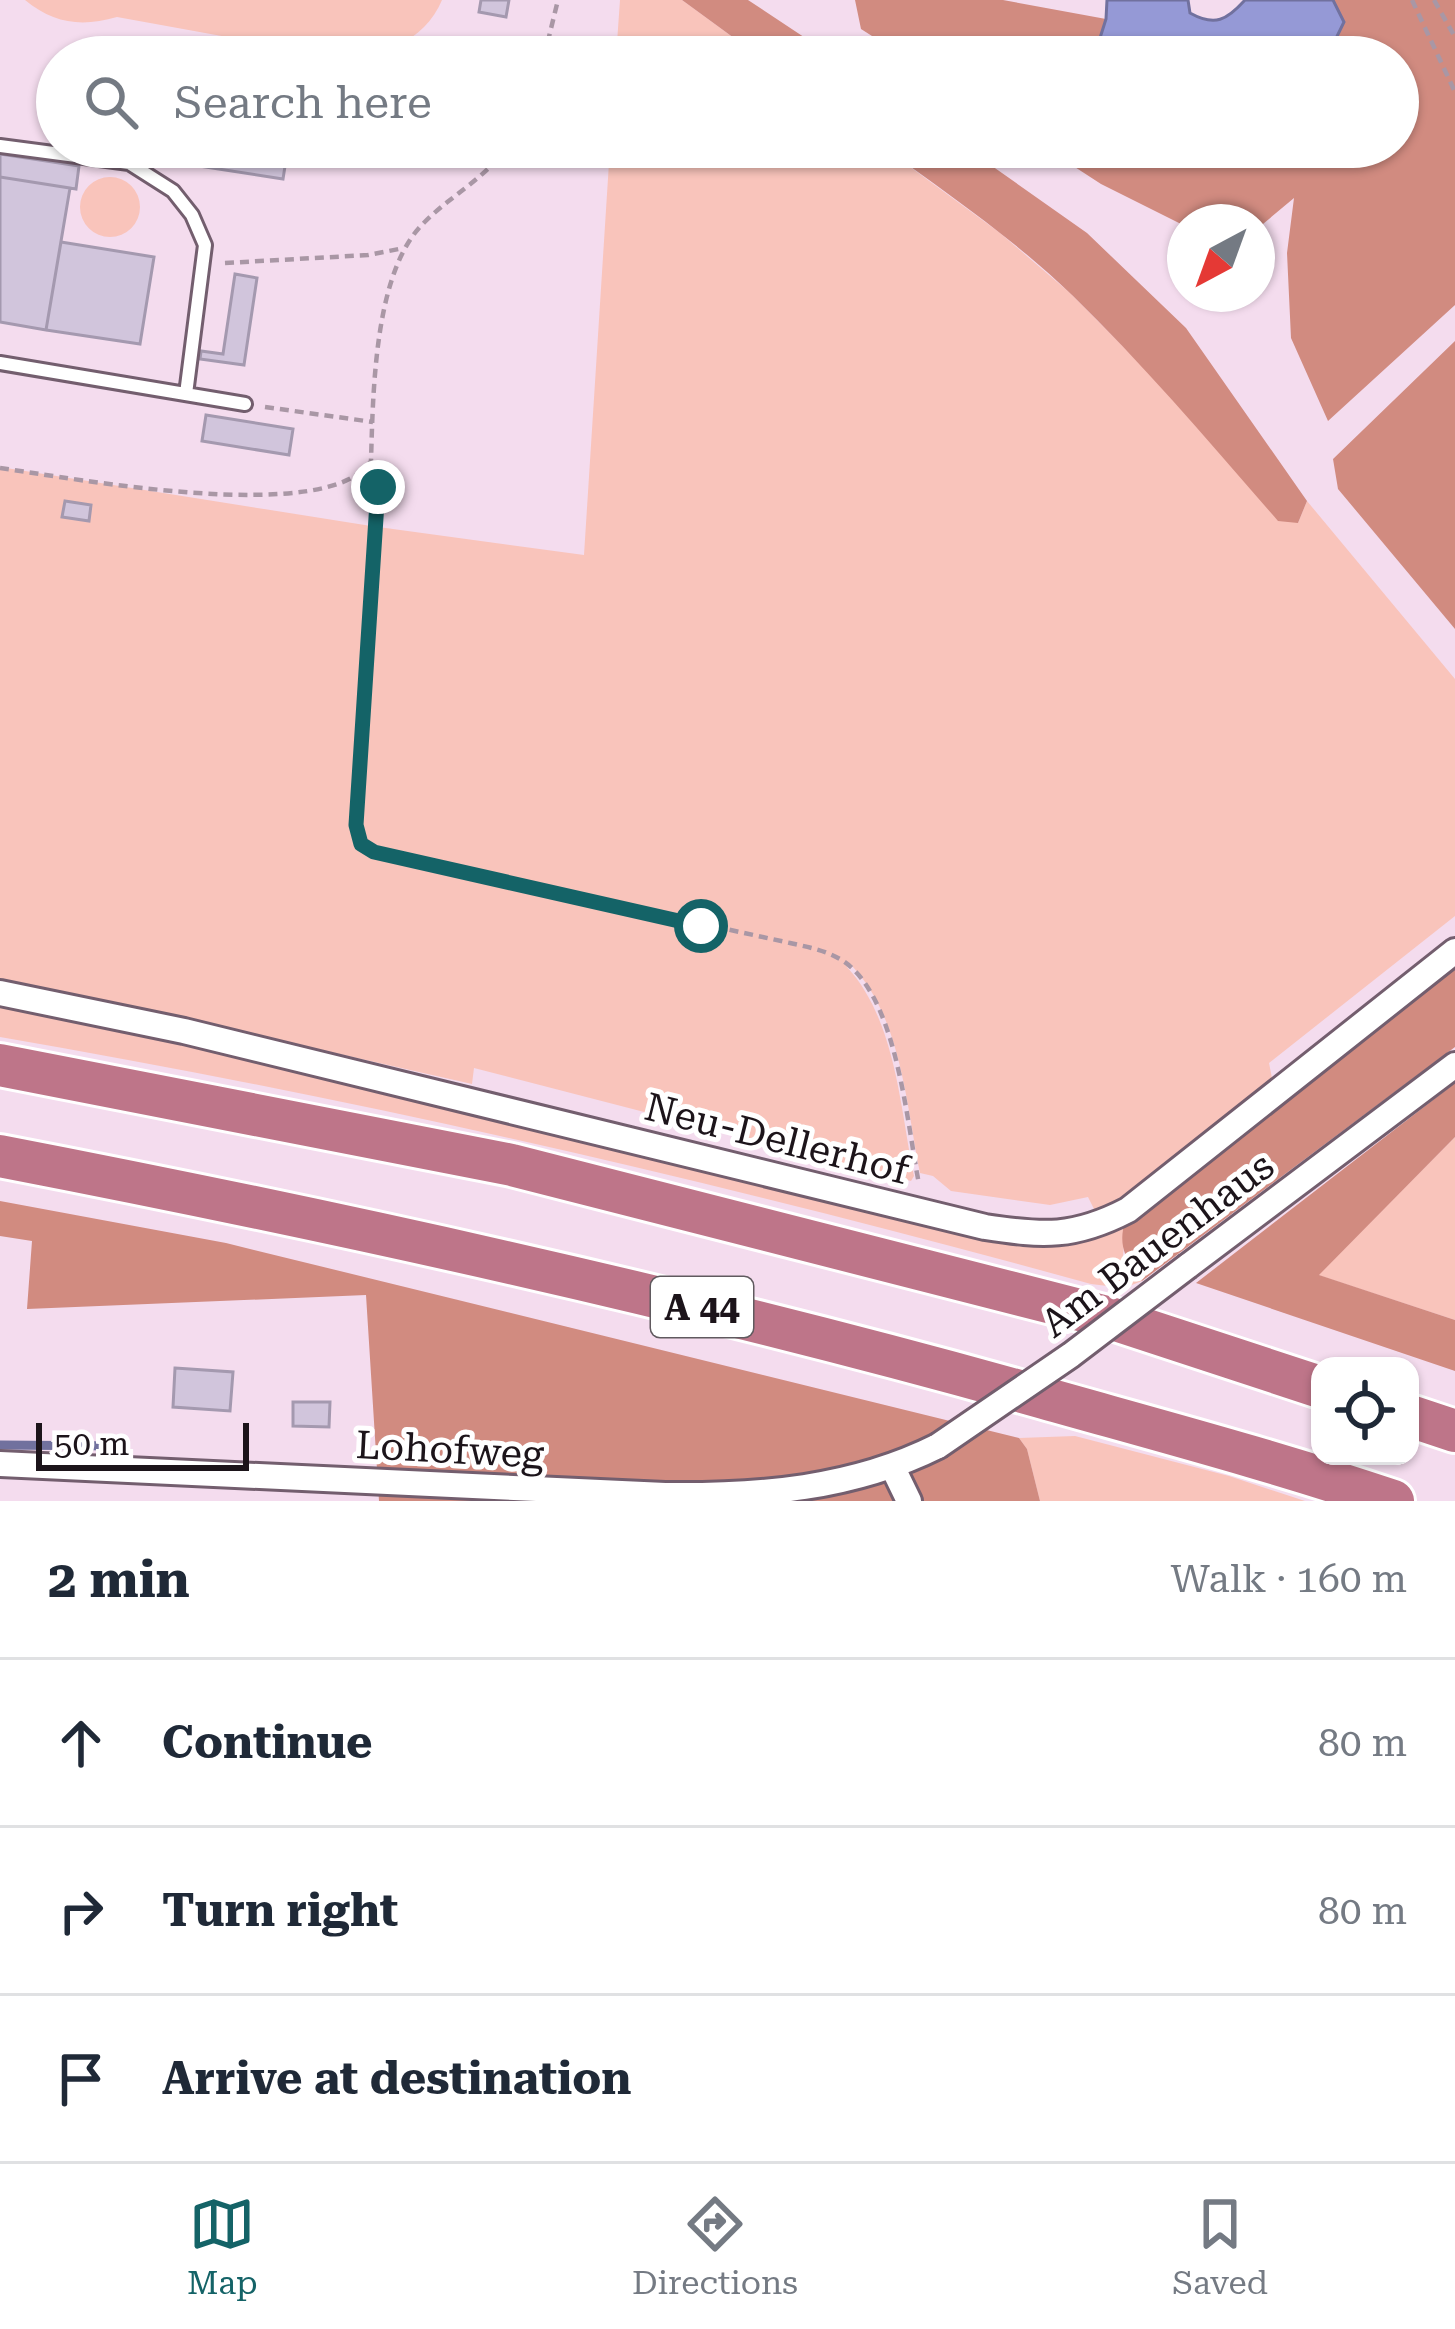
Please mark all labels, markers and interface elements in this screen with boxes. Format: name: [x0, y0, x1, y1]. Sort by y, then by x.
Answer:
search box: [36, 36, 1419, 168]
icon: search: [78, 69, 144, 135]
text: Search here: [174, 76, 432, 129]
north arrow: [1167, 204, 1275, 312]
route end: [351, 460, 405, 514]
route start: [674, 899, 728, 953]
street label: Neu-Dellerhof: [640, 1084, 914, 1194]
street label: Am Bauenhaus: [1032, 1143, 1283, 1347]
road number: A 44: [651, 1277, 753, 1337]
map controls: [1311, 1357, 1419, 1465]
button: locate: [1311, 1357, 1419, 1465]
scale bar: [36, 1417, 249, 1470]
street label: Lohofweg: [355, 1422, 545, 1478]
text: 50 m: [54, 1424, 129, 1463]
text: 2 min: [48, 1550, 190, 1609]
text: Walk · 160 m: [1171, 1556, 1407, 1602]
icon: ahead: [48, 1710, 114, 1776]
text: Continue: [162, 1716, 373, 1769]
text: 80 m: [1318, 1720, 1407, 1766]
icon: right: [48, 1878, 114, 1944]
text: Turn right: [162, 1884, 398, 1937]
text: 80 m: [1318, 1888, 1407, 1934]
icon: arrive: [48, 2046, 114, 2112]
text: Arrive at destination: [162, 2052, 631, 2105]
tab: Map: [187, 2191, 258, 2302]
tab: Directions: [632, 2191, 798, 2302]
tab: Saved: [1172, 2191, 1268, 2302]

